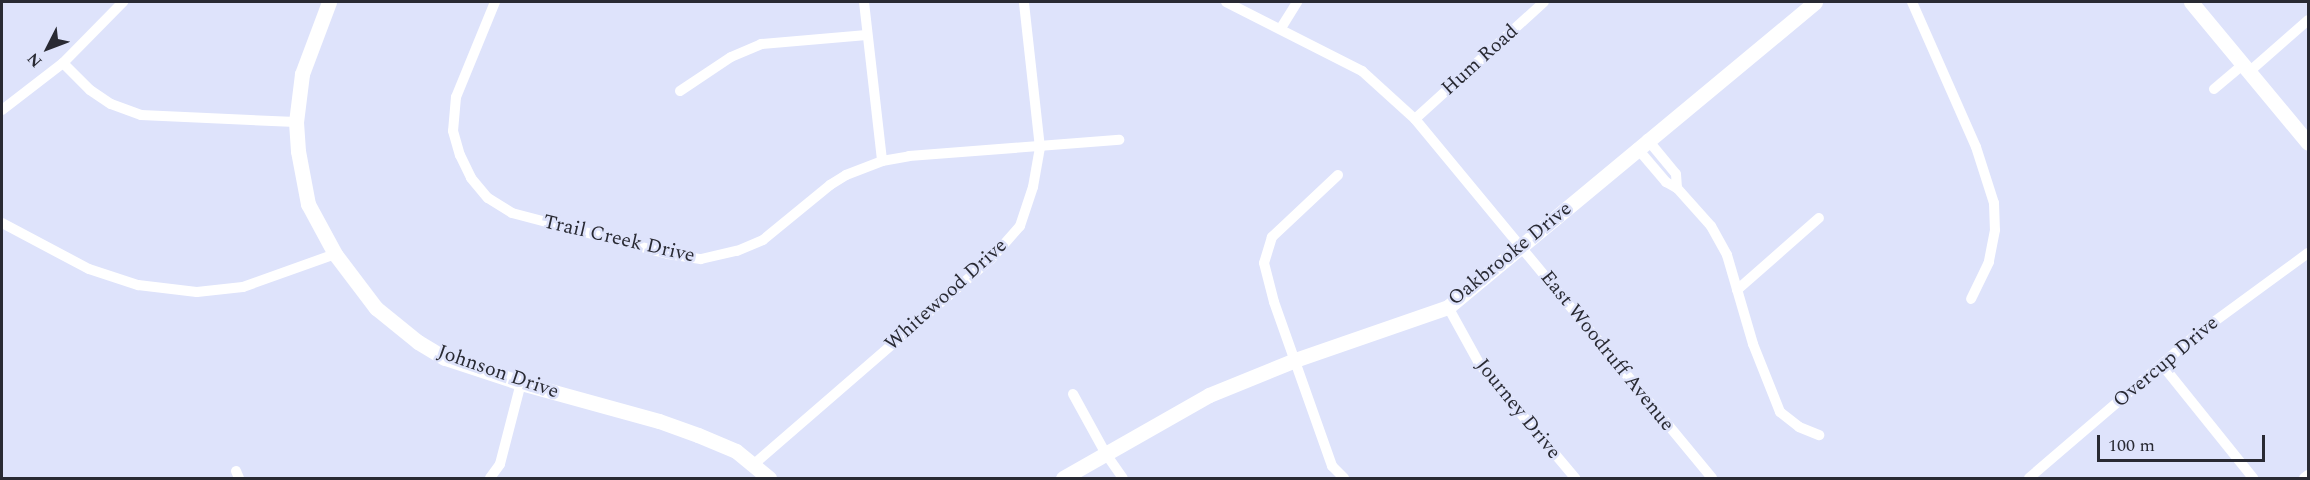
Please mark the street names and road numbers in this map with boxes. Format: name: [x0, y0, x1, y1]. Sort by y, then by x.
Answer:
street label: Hum Road: [1437, 19, 1523, 101]
street label: Oakbrooke Drive: [1443, 197, 1577, 311]
street label: Trail Creek Drive: [541, 210, 697, 268]
street label: Whitewood Drive: [880, 234, 1012, 356]
street label: East Woodruff Avenue: [1535, 266, 1679, 436]
street label: Overcup Drive: [2109, 311, 2223, 413]
street label: Johnson Drive: [434, 340, 562, 404]
street label: Journey Drive: [1470, 354, 1566, 464]

